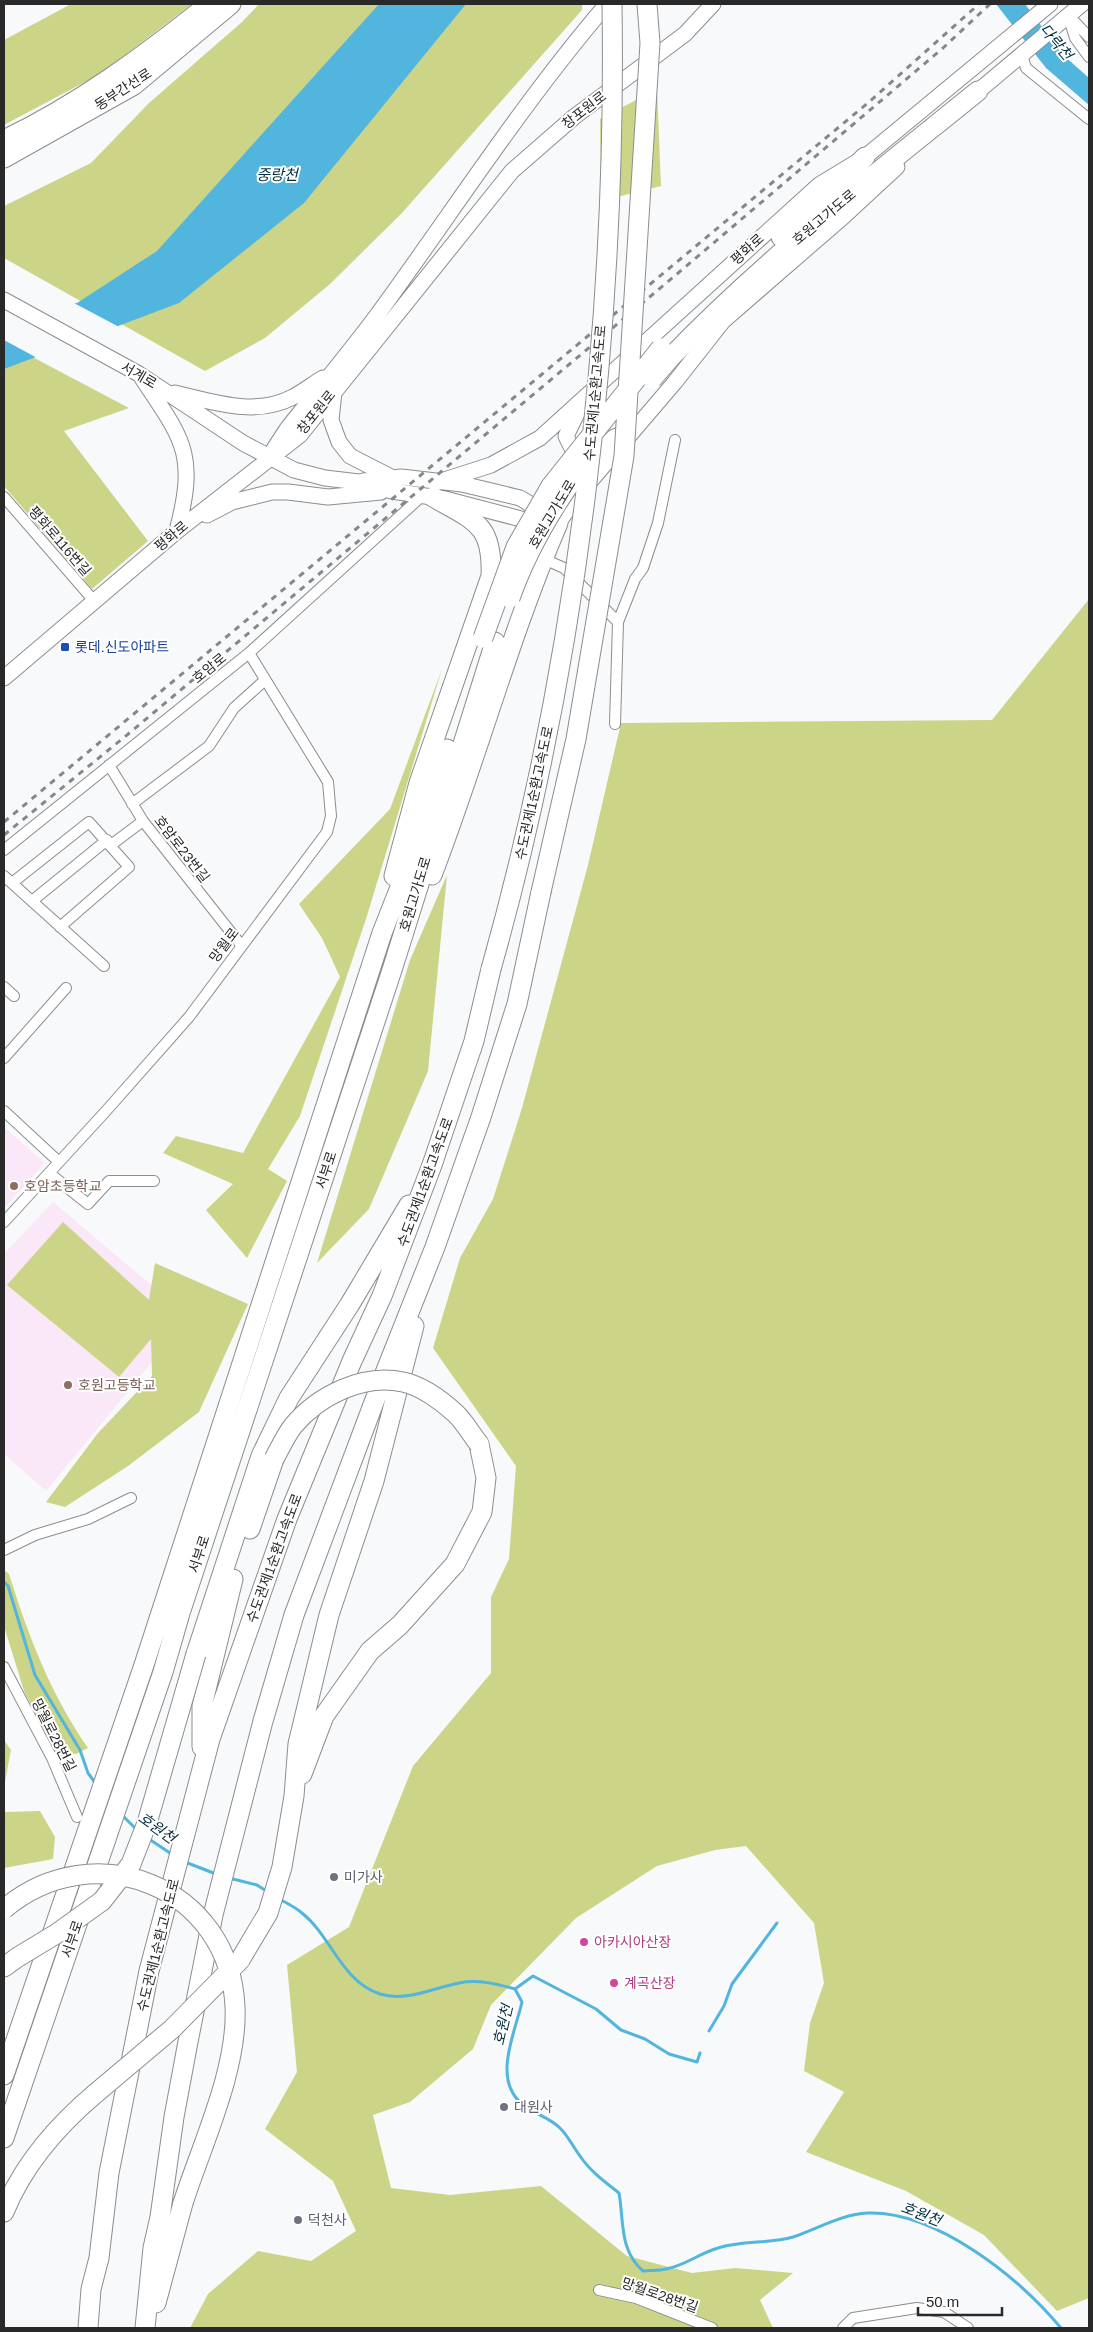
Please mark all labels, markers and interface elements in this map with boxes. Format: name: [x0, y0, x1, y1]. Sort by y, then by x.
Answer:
water label: 다락천: [1037, 20, 1078, 65]
street label: 동부간선로: [92, 65, 154, 113]
street label: 창포원로: [559, 88, 609, 132]
water label: 중랑천: [256, 166, 300, 183]
street label: 호원고가도로: [789, 186, 859, 248]
street label: 평화로: [727, 230, 767, 268]
street label: 수도권제1순환고속도로: [581, 324, 609, 462]
street label: 서계로: [118, 358, 160, 392]
street label: 창포원로: [294, 387, 339, 437]
street label: 호원고가도로: [525, 477, 579, 551]
street label: 평화로116번길: [26, 503, 94, 579]
street label: 평화로: [151, 517, 191, 555]
place label: 롯데.신도아파트: [75, 639, 169, 655]
marker: 롯데.신도아파트: [59, 641, 71, 653]
street label: 호암로: [189, 650, 229, 686]
street label: 수도권제1순환고속도로: [512, 724, 556, 861]
street label: 호암로23번길: [151, 813, 213, 885]
street label: 호원고가도로: [396, 855, 434, 933]
street label: 망월로: [206, 925, 242, 965]
street label: 수도권제1순환고속도로: [394, 1115, 456, 1249]
street label: 서부로: [312, 1149, 340, 1191]
place label: 호암초등학교: [24, 1178, 101, 1194]
marker: 호암초등학교: [8, 1180, 20, 1192]
place label: 호원고등학교: [78, 1377, 155, 1393]
marker: 호원고등학교: [62, 1379, 74, 1391]
street label: 수도권제1순환고속도로: [243, 1491, 305, 1625]
street label: 서부로: [185, 1533, 213, 1575]
street label: 망월로28번길: [29, 1696, 79, 1774]
water label: 호원천: [136, 1809, 181, 1848]
place label: 미가사: [344, 1869, 383, 1885]
marker: 미가사: [328, 1871, 340, 1883]
street label: 수도권제1순환고속도로: [134, 1877, 182, 2013]
street label: 서부로: [58, 1918, 86, 1960]
place label: 아카시아산장: [594, 1934, 671, 1950]
marker: 아카시아산장: [578, 1936, 590, 1948]
place label: 계곡산장: [624, 1975, 676, 1991]
marker: 계곡산장: [608, 1977, 620, 1989]
water label: 호원천: [490, 2001, 516, 2047]
place label: 대원사: [514, 2099, 553, 2115]
marker: 대원사: [498, 2101, 510, 2113]
water label: 호원천: [899, 2198, 946, 2230]
place label: 덕천사: [308, 2212, 347, 2228]
marker: 덕천사: [292, 2214, 304, 2226]
street label: 망월로28번길: [620, 2274, 700, 2316]
scale bar: [918, 2284, 1002, 2316]
text: 50 m: [926, 2293, 959, 2310]

